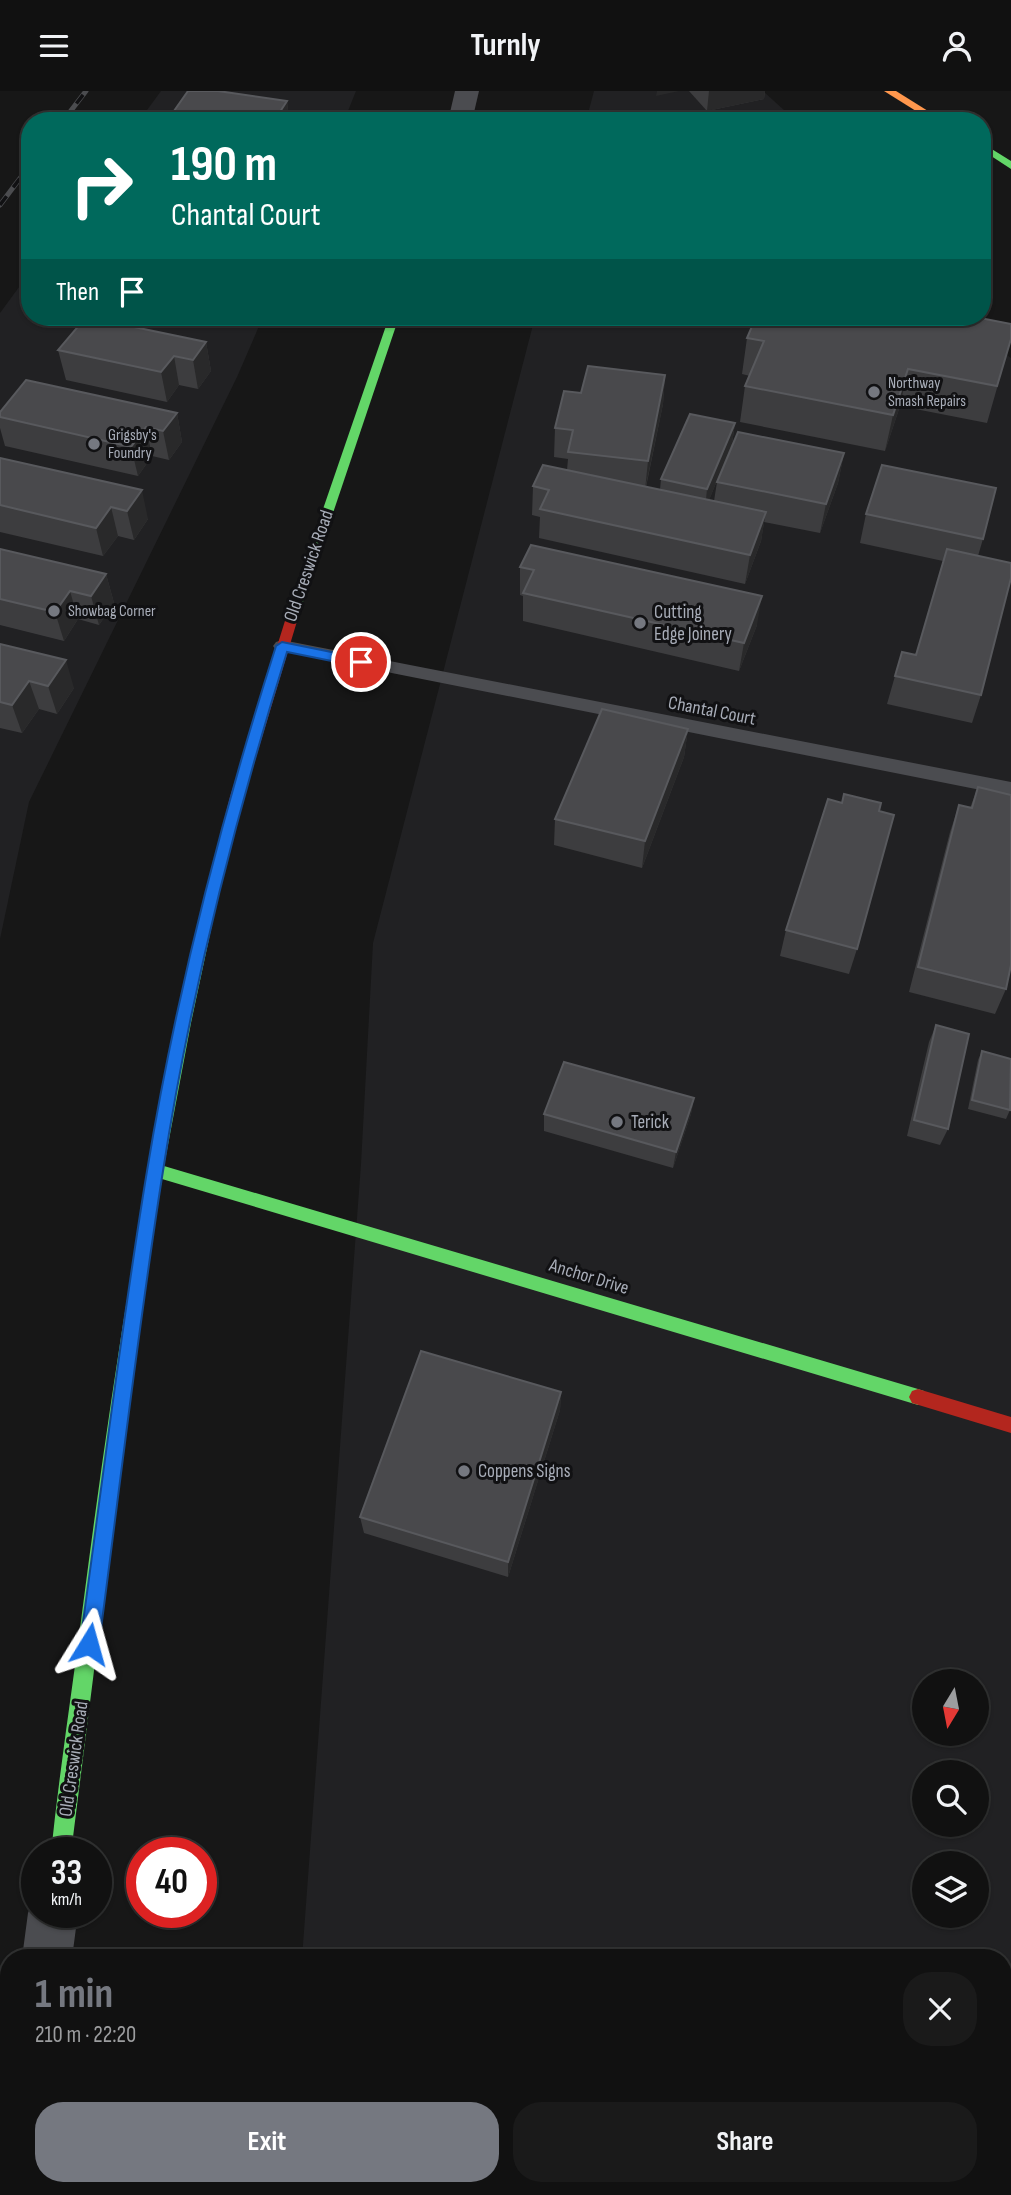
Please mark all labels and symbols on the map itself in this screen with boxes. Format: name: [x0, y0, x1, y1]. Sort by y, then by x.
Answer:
place label: Northway Smash Repairs: [888, 374, 966, 411]
marker: Northway Smash Repairs: [866, 384, 882, 400]
place label: Grigsby's Foundry: [108, 426, 157, 463]
marker: Grigsby's Foundry: [86, 436, 102, 452]
street label: Old Creswick Road: [279, 507, 339, 625]
place label: Cutting Edge Joinery: [654, 601, 732, 646]
place label: Showbag Corner: [68, 602, 156, 621]
marker: Showbag Corner: [46, 603, 62, 619]
marker: Cutting Edge Joinery: [632, 615, 648, 631]
pin: [331, 632, 391, 692]
street label: Chantal Court: [666, 691, 758, 731]
place label: Terick: [631, 1111, 670, 1134]
marker: Terick: [609, 1114, 625, 1130]
street label: Anchor Drive: [546, 1254, 632, 1300]
place label: Coppens Signs: [478, 1460, 571, 1483]
marker: Coppens Signs: [456, 1463, 472, 1479]
position arrow: [52, 1607, 126, 1681]
north arrow: [912, 1669, 989, 1747]
street label: Old Creswick Road: [55, 1700, 93, 1818]
speed limit sign: 40: [126, 1837, 217, 1928]

